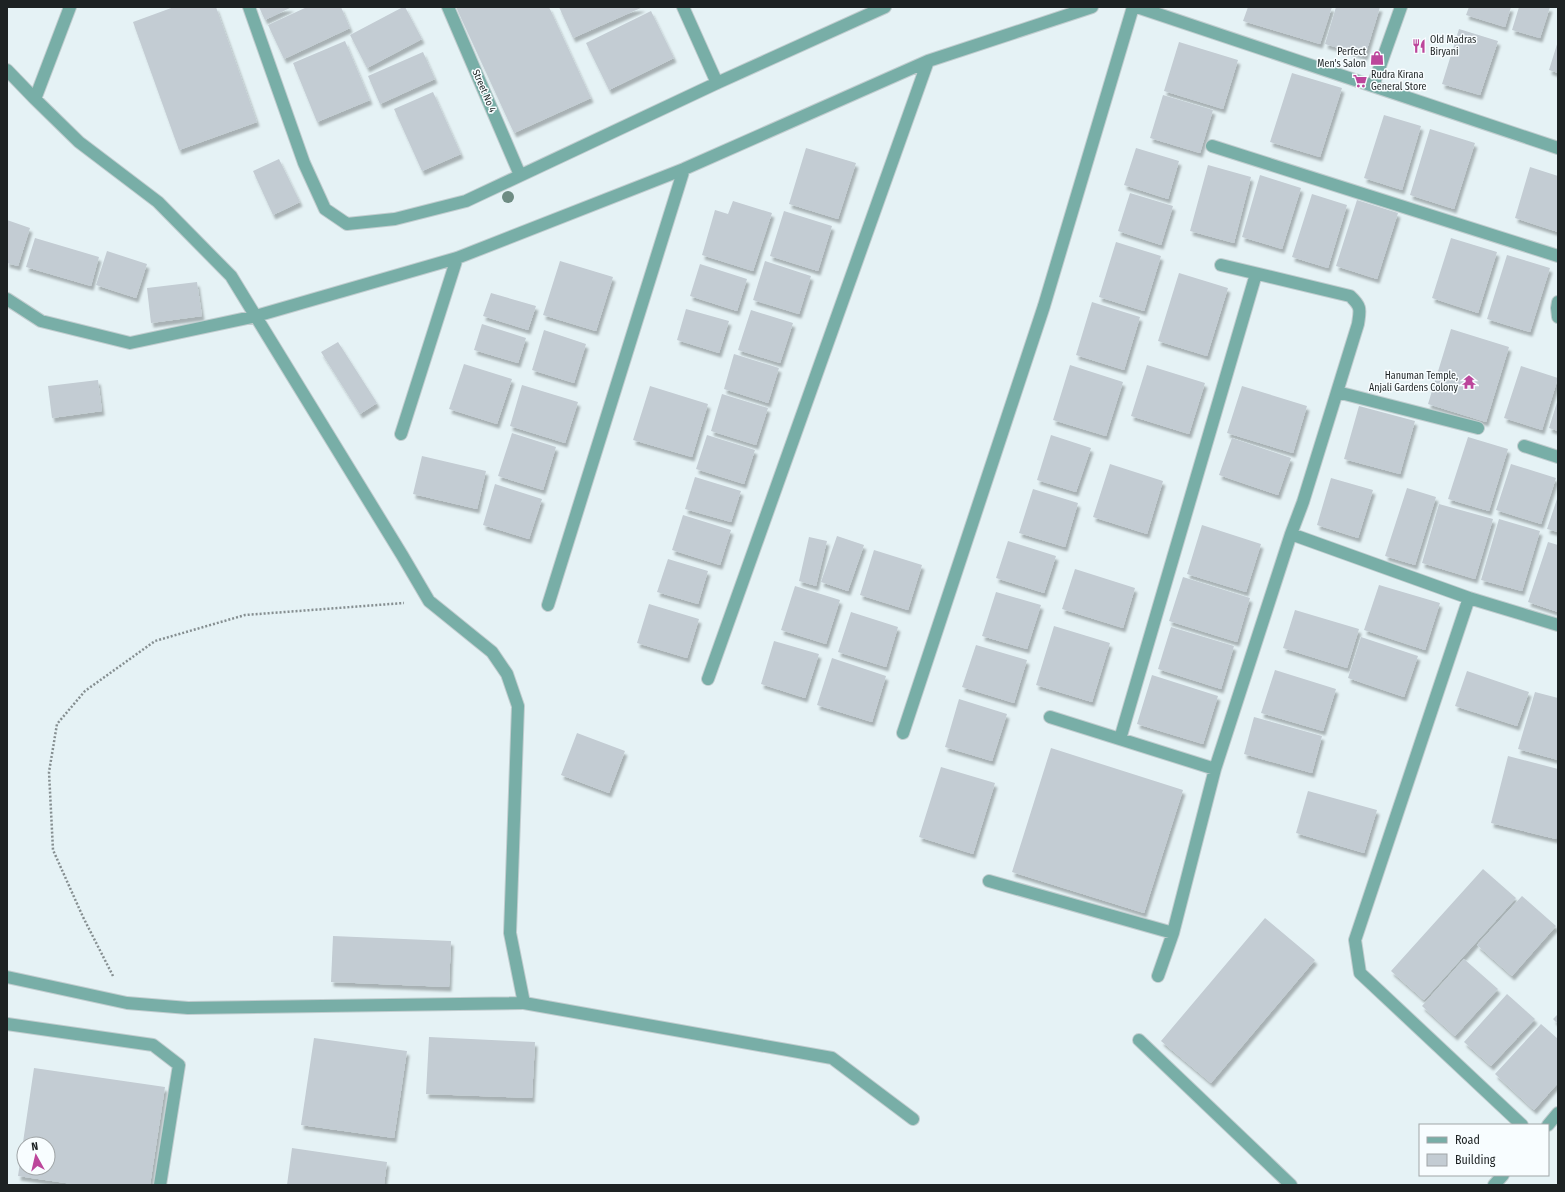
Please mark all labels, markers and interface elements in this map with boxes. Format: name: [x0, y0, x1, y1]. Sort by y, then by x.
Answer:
place label: Old Madras Biryani: [1430, 34, 1476, 58]
restaurant icon: Old Madras Biryani: [1411, 38, 1427, 54]
place label: Perfect Men's Salon: [1317, 46, 1367, 70]
shop icon: Perfect Men's Salon: [1369, 50, 1385, 66]
street label: Street No 4: [470, 68, 498, 114]
place label: Rudra Kirana General Store: [1371, 69, 1426, 93]
supermarket icon: Rudra Kirana General Store: [1352, 73, 1368, 89]
place label: Hanuman Temple, Anjali Gardens Colony: [1369, 370, 1459, 394]
temple icon: Hanuman Temple, Anjali Gardens Colony: [1461, 374, 1477, 390]
legend: [1419, 1124, 1549, 1176]
text: Road: [1455, 1133, 1480, 1147]
north arrow: [16, 1136, 56, 1176]
text: N: [31, 1140, 39, 1153]
text: Building: [1455, 1153, 1496, 1167]

